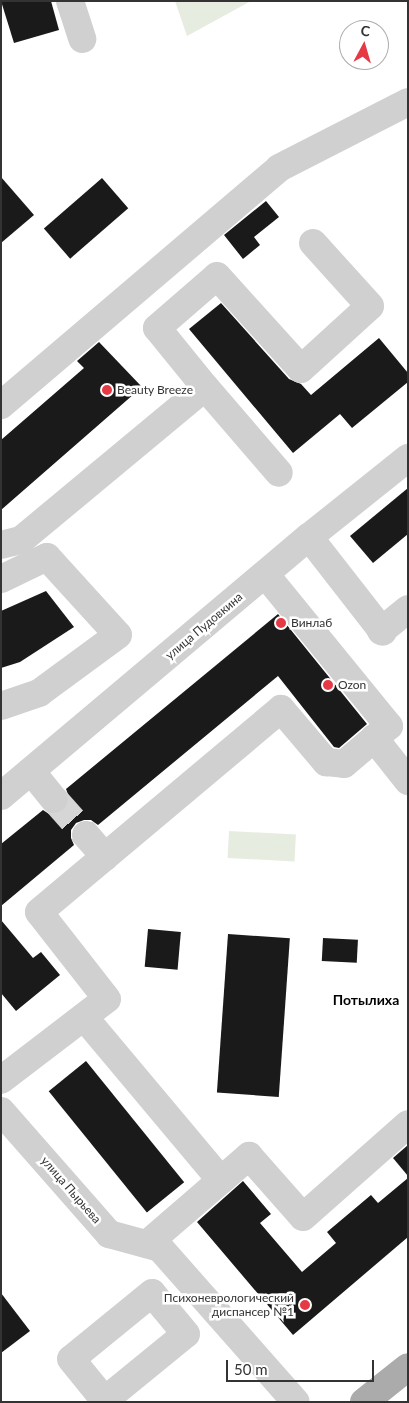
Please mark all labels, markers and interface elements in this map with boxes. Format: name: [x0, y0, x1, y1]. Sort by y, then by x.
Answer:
north arrow: [339, 20, 389, 70]
text: С: [360, 22, 371, 40]
place label: Beauty Breeze: [117, 383, 193, 397]
marker: Beauty Breeze: [101, 384, 113, 396]
street label: улица Пудовкина: [163, 590, 245, 662]
place label: Винлаб: [291, 616, 332, 630]
marker: Винлаб: [275, 617, 287, 629]
place label: Ozon: [338, 678, 366, 692]
marker: Ozon: [322, 679, 334, 691]
district label: Потылиха: [333, 992, 399, 1008]
street label: улица Пырьева: [38, 1154, 104, 1226]
place label: Психоневрологический диспансер №1: [164, 1291, 294, 1319]
marker: Психоневрологический диспансер №1: [298, 1298, 312, 1312]
scale bar: [229, 1350, 376, 1382]
text: 50 m: [234, 1360, 268, 1378]

